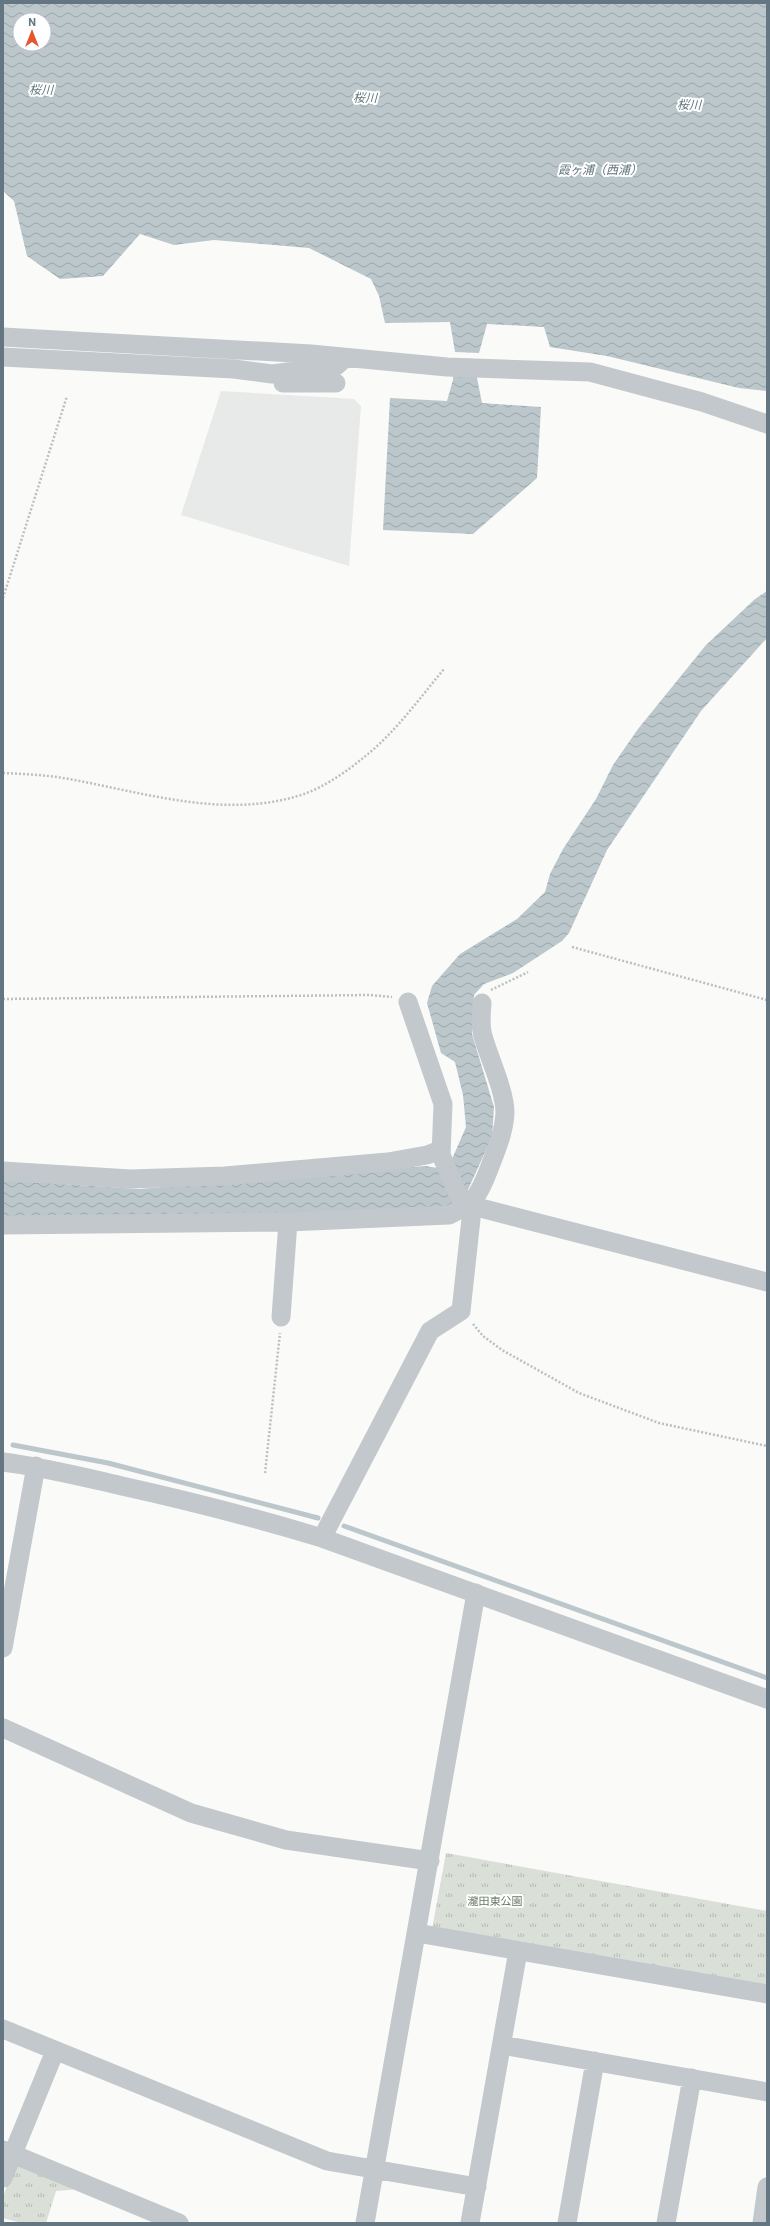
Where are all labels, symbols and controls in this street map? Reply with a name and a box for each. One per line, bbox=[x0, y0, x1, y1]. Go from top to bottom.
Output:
north arrow bbox=[12, 12, 52, 52]
text: N bbox=[28, 16, 36, 29]
water label: 桜川 bbox=[29, 83, 55, 97]
water label: 桜川 bbox=[353, 91, 379, 105]
water label: 桜川 bbox=[677, 98, 703, 112]
water label: 霞ヶ浦（西浦） bbox=[558, 163, 642, 177]
park label: 瀧田東公園 bbox=[468, 1895, 523, 1908]

